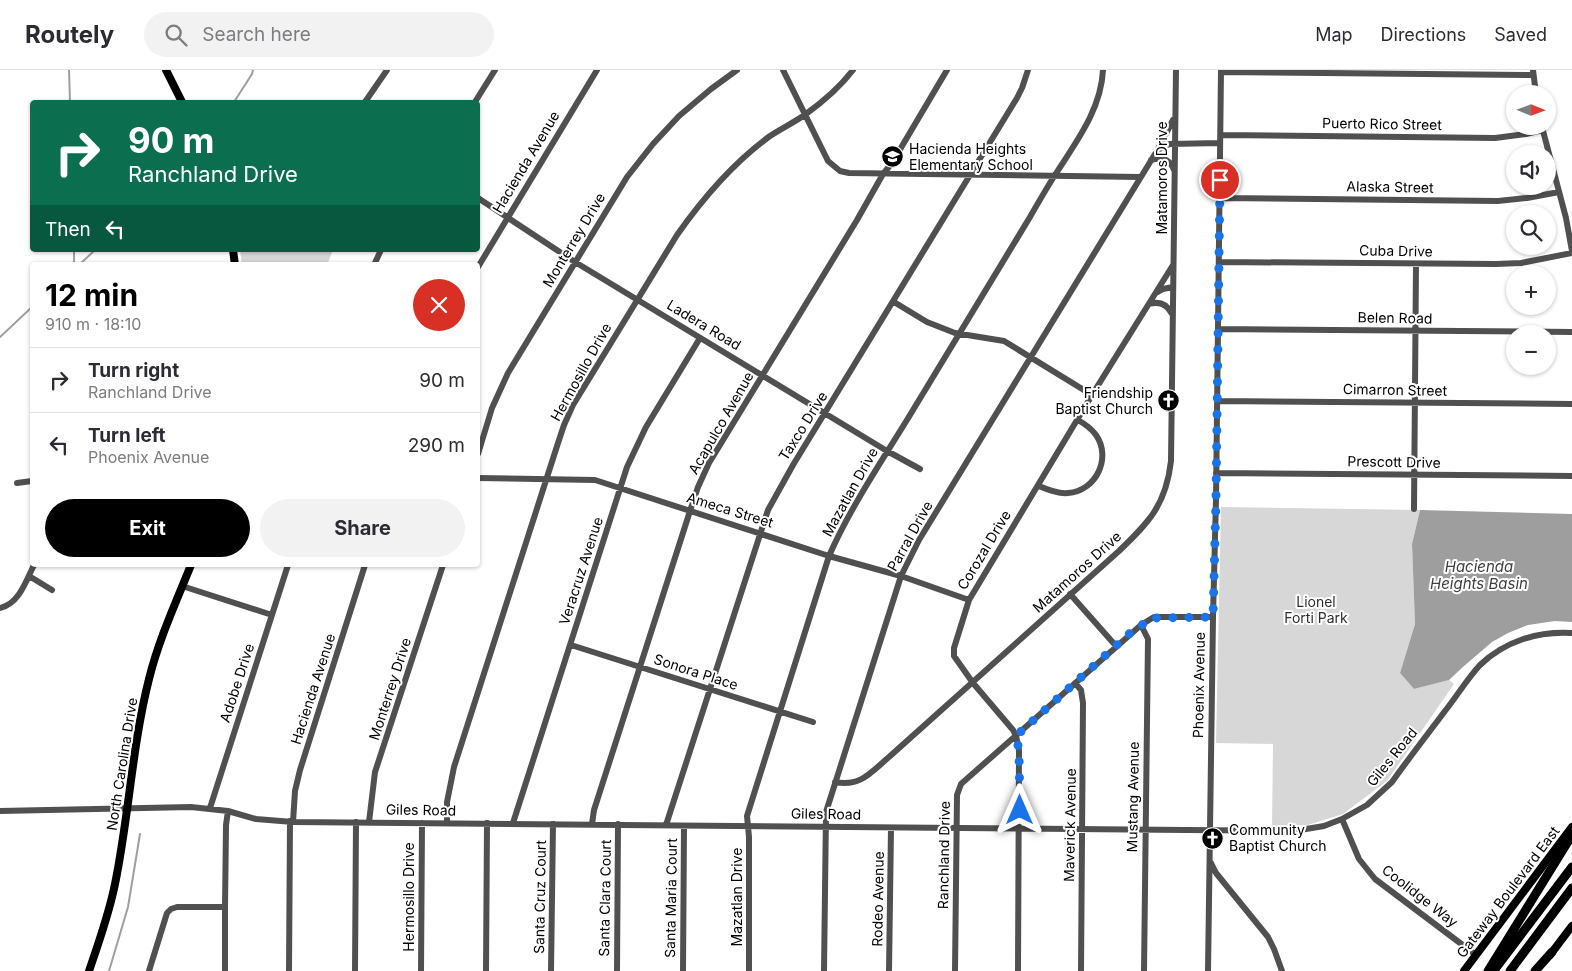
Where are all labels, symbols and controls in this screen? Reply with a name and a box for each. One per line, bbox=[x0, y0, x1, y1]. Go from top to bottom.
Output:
search box bbox=[144, 12, 494, 57]
text: Routely bbox=[25, 20, 114, 49]
icon: search bbox=[162, 21, 190, 49]
text: Search here bbox=[202, 23, 311, 46]
text: Map bbox=[1315, 24, 1353, 45]
text: Directions bbox=[1381, 24, 1466, 45]
text: Saved bbox=[1494, 24, 1547, 45]
north arrow bbox=[1506, 85, 1556, 135]
map controls bbox=[1506, 85, 1556, 375]
street label: Hacienda Avenue bbox=[489, 108, 563, 216]
street label: Puerto Rico Street bbox=[1322, 114, 1443, 133]
text: 90 m bbox=[128, 119, 215, 161]
icon: right bbox=[45, 120, 110, 185]
street label: Matamoros Drive bbox=[1153, 121, 1170, 235]
place label: Hacienda Heights Elementary School bbox=[909, 140, 1033, 173]
school or university icon: Hacienda Heights Elementary School bbox=[881, 145, 905, 169]
button: sound bbox=[1506, 145, 1556, 195]
pin bbox=[1199, 159, 1241, 201]
text: Ranchland Drive bbox=[128, 161, 298, 187]
icon: arrive bbox=[1206, 166, 1234, 194]
street label: Alaska Street bbox=[1346, 177, 1434, 196]
street label: Monterrey Drive bbox=[539, 190, 608, 290]
button: search bbox=[1506, 205, 1556, 255]
icon: left bbox=[101, 215, 129, 243]
text: Then bbox=[45, 218, 91, 241]
street label: Cuba Drive bbox=[1359, 241, 1433, 260]
button: + bbox=[1506, 265, 1556, 315]
text: 12 min bbox=[45, 277, 138, 313]
button: close bbox=[413, 279, 465, 331]
street label: Ladera Road bbox=[664, 296, 744, 353]
street label: Belen Road bbox=[1357, 308, 1433, 327]
text: 910 m · 18:10 bbox=[45, 314, 141, 334]
street label: Hermosillo Drive bbox=[547, 320, 615, 424]
button: − bbox=[1506, 325, 1556, 375]
text: Turn right bbox=[88, 359, 179, 382]
icon: right bbox=[45, 366, 73, 394]
text: 90 m bbox=[419, 369, 465, 392]
street label: Acapulco Avenue bbox=[684, 369, 757, 477]
street label: Cimarron Street bbox=[1343, 380, 1448, 399]
text: Ranchland Drive bbox=[88, 382, 212, 402]
place label: Friendship Baptist Church bbox=[1055, 384, 1153, 417]
street label: Taxco Drive bbox=[775, 388, 831, 463]
church icon: Friendship Baptist Church bbox=[1157, 389, 1181, 413]
text: Turn left bbox=[88, 424, 166, 447]
icon: left bbox=[45, 431, 73, 459]
text: 290 m bbox=[408, 434, 465, 457]
street label: Mazatlan Drive bbox=[818, 444, 881, 539]
text: Phoenix Avenue bbox=[88, 447, 209, 467]
street label: Prescott Drive bbox=[1347, 452, 1441, 471]
street label: Ameca Street bbox=[685, 488, 776, 531]
street label: Parral Drive bbox=[883, 498, 936, 574]
button: Exit bbox=[45, 499, 250, 557]
button: Share bbox=[260, 499, 465, 557]
street label: Corozal Drive bbox=[953, 507, 1014, 592]
street label: Veracruz Avenue bbox=[555, 515, 606, 627]
street label: Matamoros Drive bbox=[1029, 527, 1124, 616]
water label: Hacienda Heights Basin bbox=[1430, 557, 1528, 593]
park label: Lionel Forti Park bbox=[1284, 593, 1348, 626]
street label: Hacienda Avenue bbox=[287, 631, 338, 746]
street label: Phoenix Avenue bbox=[1189, 632, 1208, 738]
street label: Monterrey Drive bbox=[365, 635, 414, 742]
street label: Adobe Drive bbox=[216, 641, 257, 724]
street label: Sonora Place bbox=[652, 650, 740, 693]
street label: North Carolina Drive bbox=[103, 696, 140, 832]
street label: Giles Road bbox=[1363, 724, 1420, 789]
street label: Mustang Avenue bbox=[1123, 741, 1142, 853]
street label: Maverick Avenue bbox=[1060, 768, 1079, 882]
position arrow bbox=[993, 783, 1045, 835]
street label: Giles Road bbox=[386, 800, 456, 819]
street label: Ranchland Drive bbox=[934, 801, 953, 909]
street label: Giles Road bbox=[791, 804, 861, 823]
place label: Community Baptist Church bbox=[1229, 821, 1327, 854]
street label: Gateway Boulevard East bbox=[1453, 822, 1563, 961]
church icon: Community Baptist Church bbox=[1201, 826, 1225, 850]
street label: Santa Maria Court bbox=[661, 838, 680, 958]
street label: Santa Cruz Court bbox=[530, 839, 549, 954]
street label: Santa Clara Court bbox=[595, 839, 614, 957]
street label: Hermosillo Drive bbox=[400, 842, 417, 952]
street label: Mazatlan Drive bbox=[728, 848, 745, 946]
street label: Rodeo Avenue bbox=[868, 851, 887, 947]
street label: Coolidge Way bbox=[1379, 861, 1462, 931]

